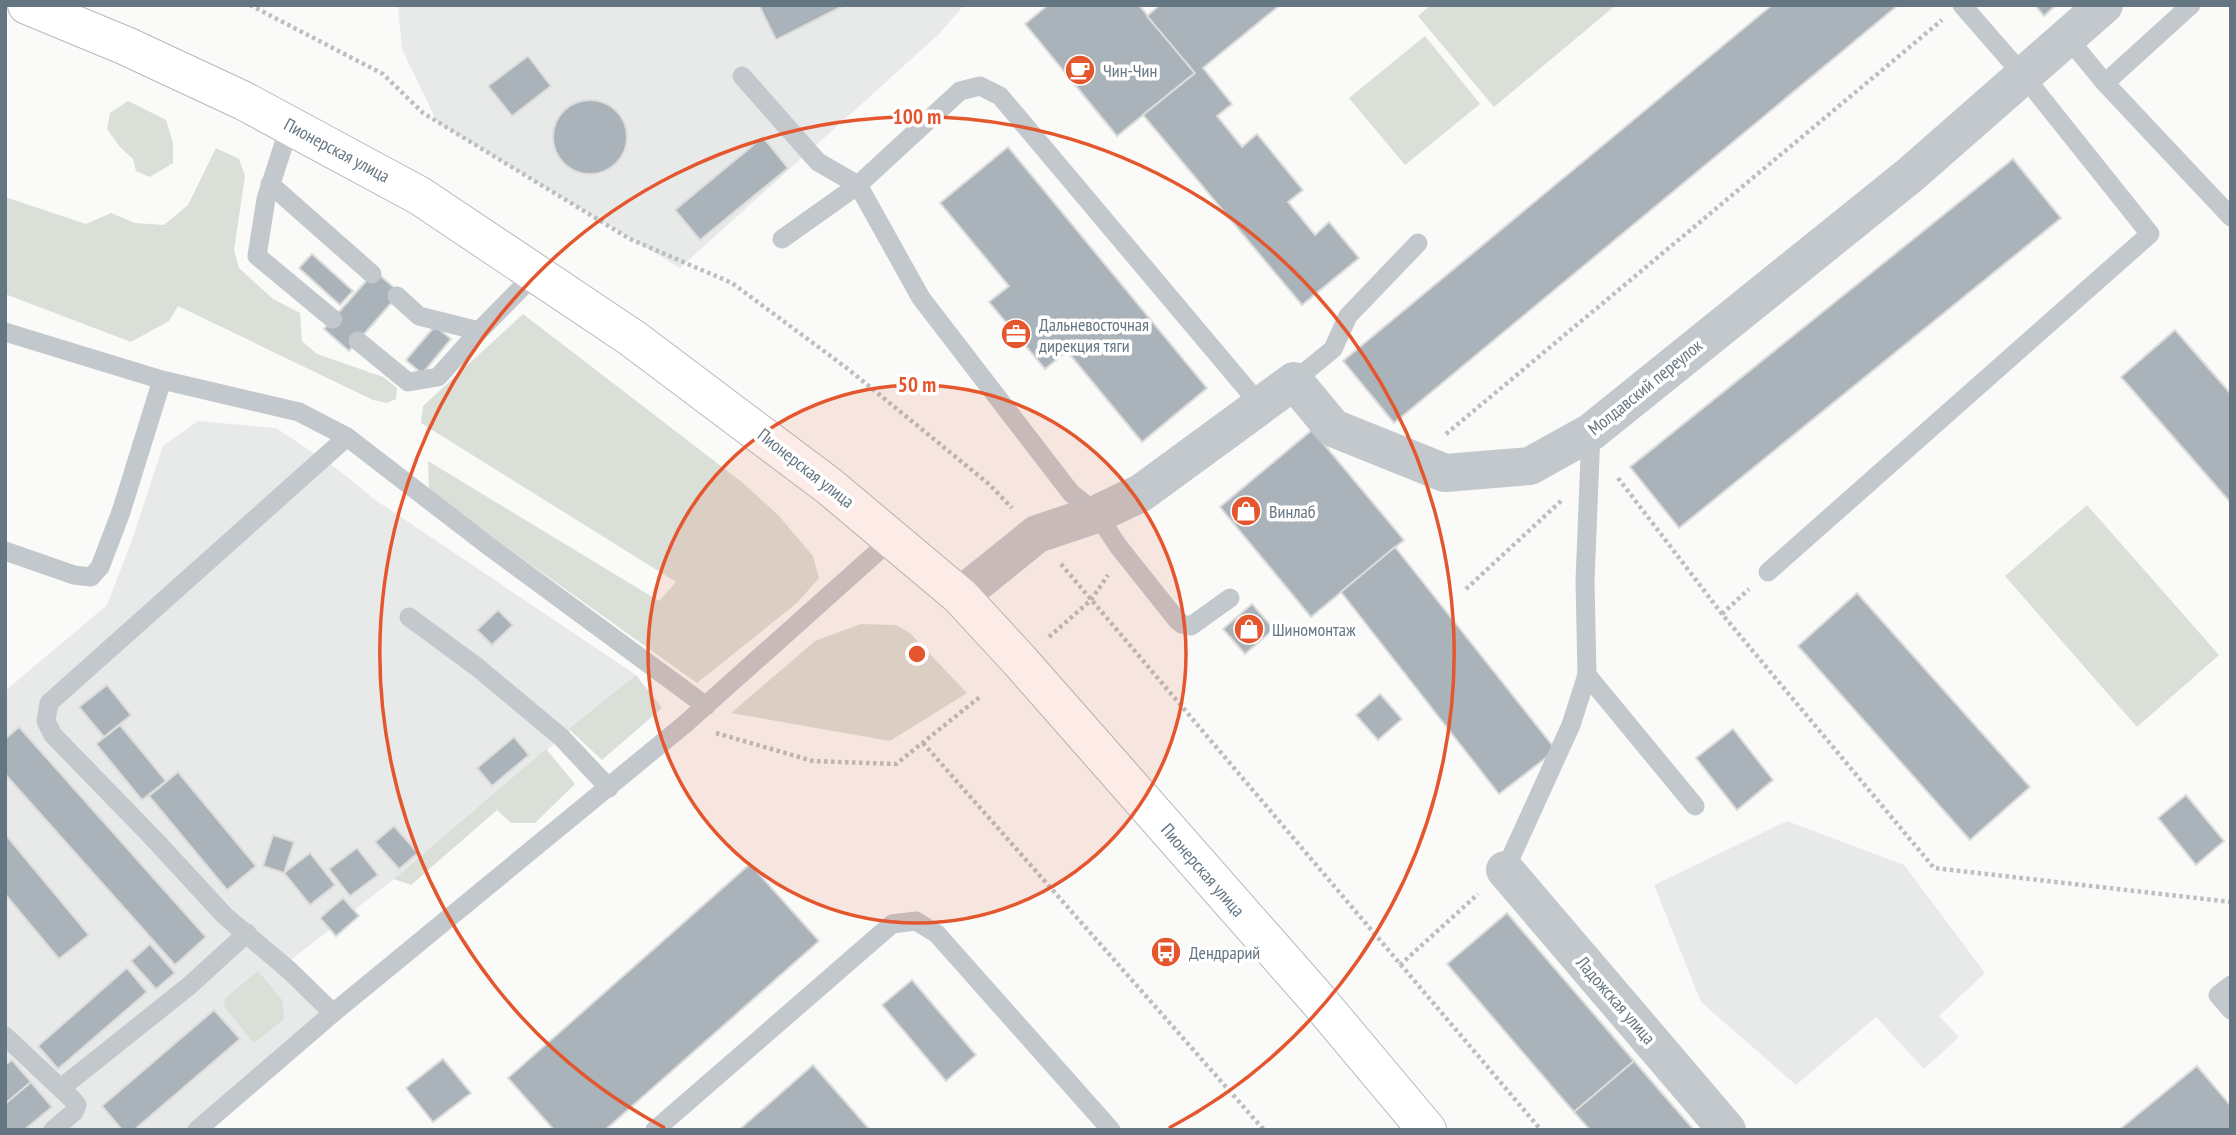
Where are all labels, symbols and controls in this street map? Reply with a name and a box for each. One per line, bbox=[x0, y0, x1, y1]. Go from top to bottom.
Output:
cafe icon: Чин-Чин bbox=[1063, 53, 1097, 87]
place label: Чин-Чин bbox=[1103, 59, 1157, 82]
text: 100 m bbox=[893, 103, 941, 130]
street label: Пионерская улица bbox=[280, 113, 394, 187]
place label: Дальневосточная дирекция тяги bbox=[1039, 313, 1149, 357]
office icon: Дальневосточная дирекция тяги bbox=[999, 317, 1033, 351]
street label: Молдавский переулок bbox=[1583, 334, 1707, 440]
text: 50 m bbox=[898, 371, 936, 398]
street label: Пионерская улица bbox=[753, 423, 859, 513]
shop icon: Винлаб bbox=[1229, 494, 1263, 528]
place label: Винлаб bbox=[1269, 500, 1316, 523]
shop icon: Шиномонтаж bbox=[1232, 612, 1266, 646]
place label: Шиномонтаж bbox=[1272, 618, 1356, 641]
centre of rings bbox=[905, 642, 929, 666]
street label: Пионерская улица bbox=[1156, 819, 1250, 921]
bus stop icon: Дендрарий bbox=[1149, 935, 1183, 969]
place label: Дендрарий bbox=[1189, 941, 1260, 964]
street label: Ладожская улица bbox=[1571, 950, 1661, 1049]

